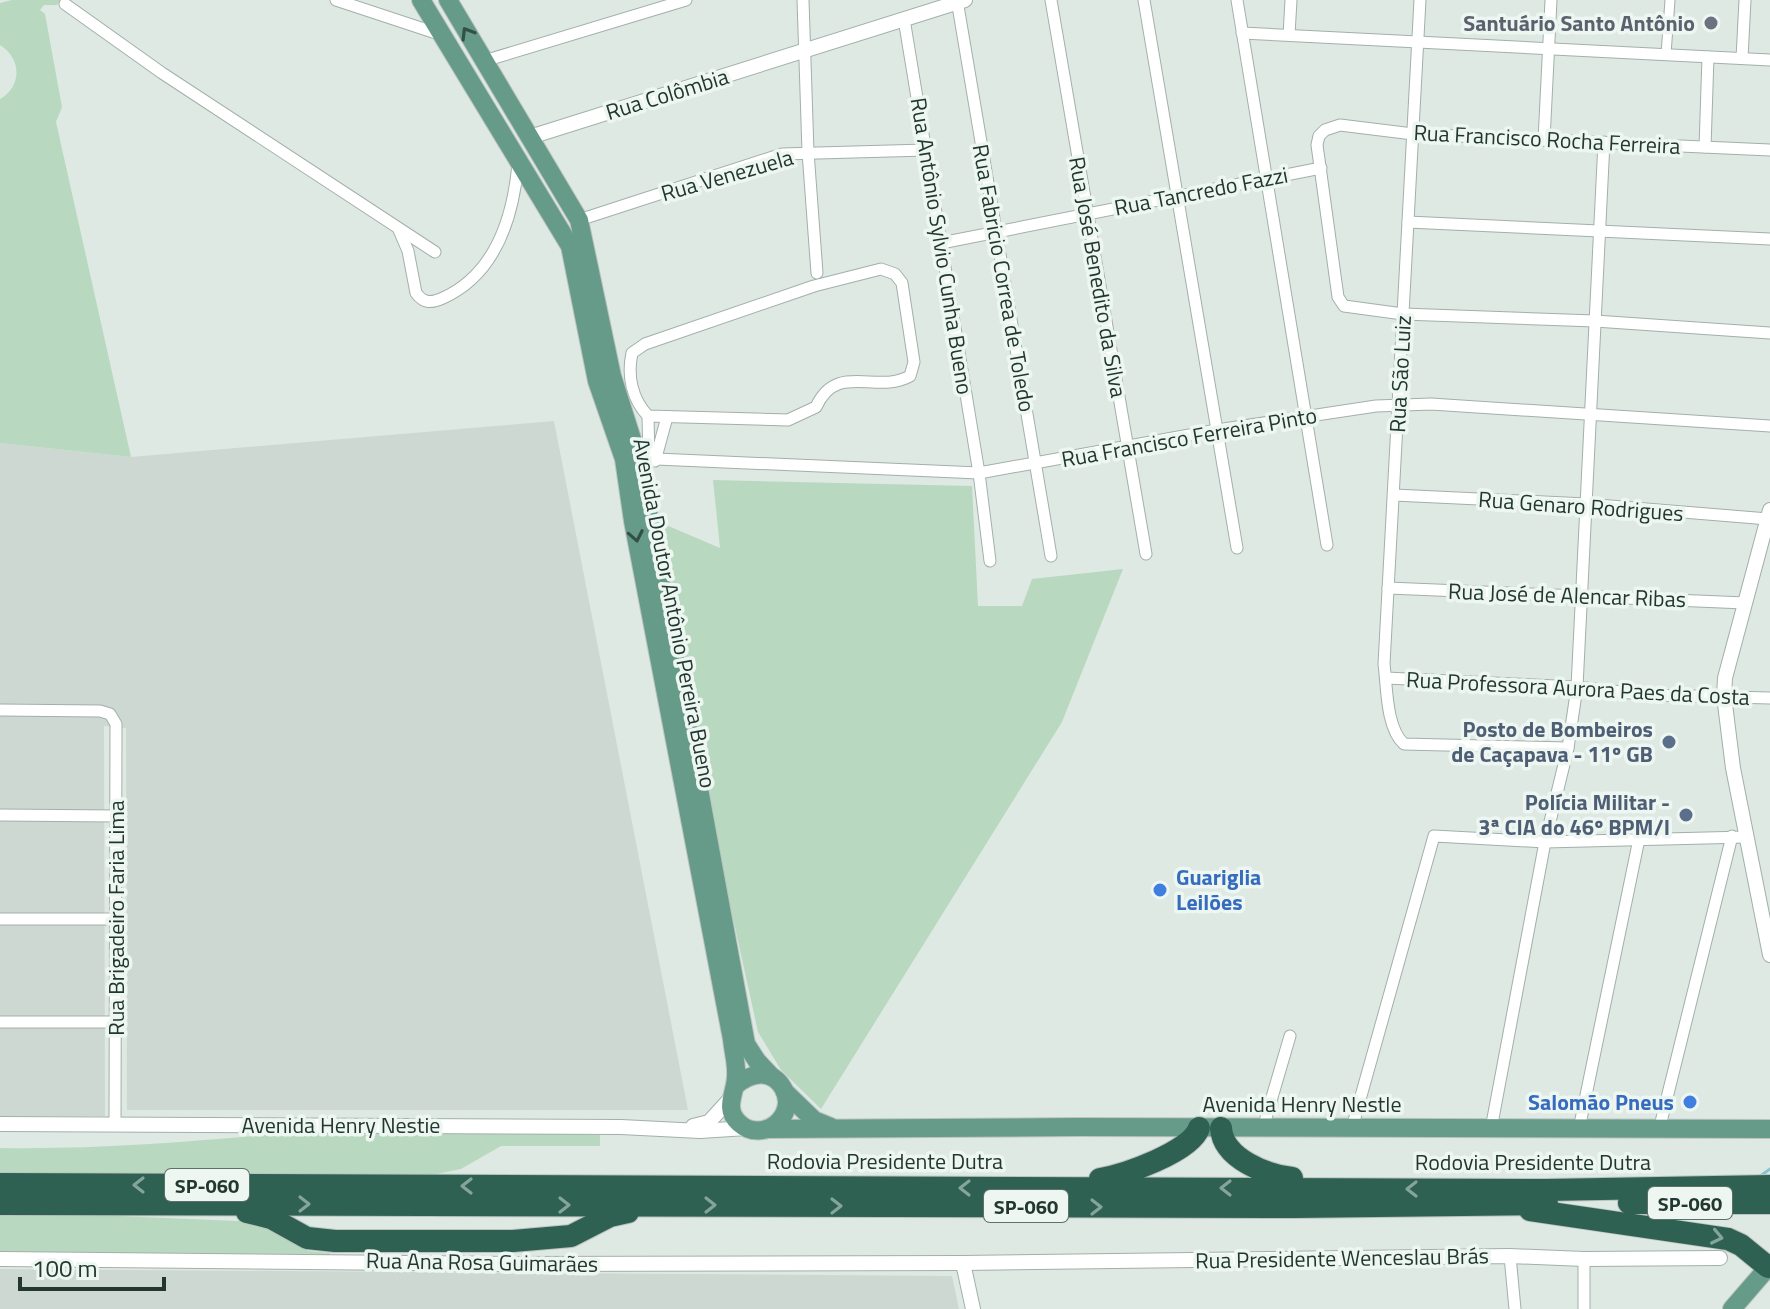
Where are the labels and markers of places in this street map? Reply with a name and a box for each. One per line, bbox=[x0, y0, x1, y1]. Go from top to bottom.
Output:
place label: Santuário Santo Antônio bbox=[1463, 6, 1695, 40]
marker: Santuário Santo Antônio bbox=[1702, 14, 1720, 32]
place label: Posto de Bombeiros de Caçapava - 11º GB bbox=[1451, 712, 1653, 771]
marker: Posto de Bombeiros de Caçapava - 11º GB bbox=[1660, 733, 1678, 751]
place label: Polícia Militar - 3ª CIA do 46º BPM/I bbox=[1478, 785, 1670, 844]
marker: Polícia Militar - 3ª CIA do 46º BPM/I bbox=[1677, 806, 1695, 824]
place label: Guariglia Leilões bbox=[1176, 860, 1261, 919]
marker: Guariglia Leilões bbox=[1151, 881, 1169, 899]
place label: Salomão Pneus bbox=[1528, 1085, 1674, 1119]
marker: Salomão Pneus bbox=[1681, 1093, 1699, 1111]

